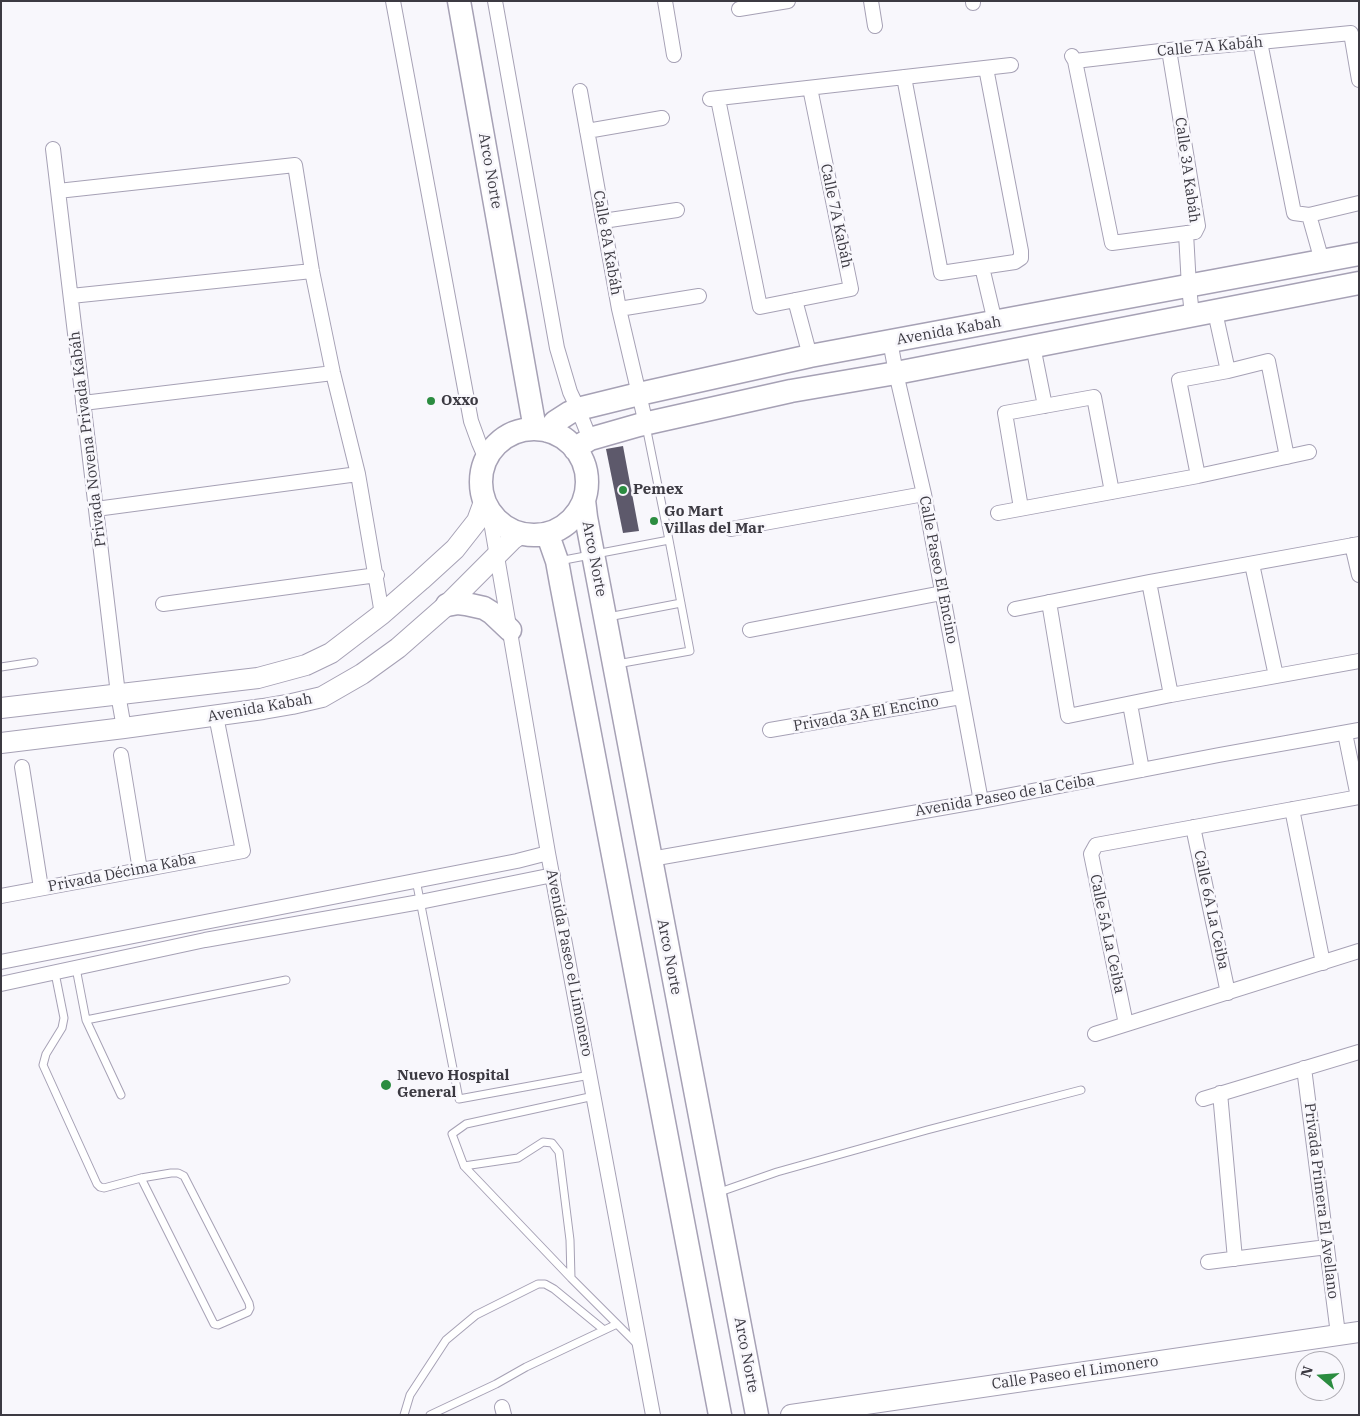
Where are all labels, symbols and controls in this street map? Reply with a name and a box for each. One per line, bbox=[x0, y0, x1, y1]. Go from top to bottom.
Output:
street label: Calle 7A Kabáh bbox=[1156, 33, 1264, 61]
street label: Calle 3A Kabáh bbox=[1171, 116, 1203, 224]
street label: Arco Norte bbox=[474, 132, 506, 210]
street label: Calle 7A Kabáh bbox=[816, 162, 856, 270]
street label: Calle 8A Kabáh bbox=[589, 189, 625, 297]
street label: Avenida Kabah bbox=[895, 313, 1003, 349]
street label: Privada Novena Privada Kabáh bbox=[66, 330, 110, 548]
place label: Oxxo bbox=[441, 392, 479, 410]
marker: Oxxo bbox=[425, 395, 437, 407]
place label: Pemex bbox=[633, 481, 683, 499]
marker: Pemex bbox=[617, 484, 629, 496]
street label: Calle Paseo El Encino bbox=[915, 495, 961, 645]
place label: Go Mart Villas del Mar bbox=[664, 503, 764, 538]
marker: Go Mart Villas del Mar bbox=[648, 515, 660, 527]
street label: Arco Norte bbox=[578, 520, 610, 598]
street label: Avenida Kabah bbox=[206, 690, 314, 726]
street label: Privada 3A El Encino bbox=[792, 692, 940, 736]
street label: Avenida Paseo de la Ceiba bbox=[914, 771, 1096, 821]
street label: Calle 6A La Ceiba bbox=[1190, 849, 1232, 971]
street label: Privada Décima Kaba bbox=[47, 850, 197, 896]
street label: Avenida Paseo el Limonero bbox=[542, 868, 596, 1058]
street label: Calle 5A La Ceiba bbox=[1086, 873, 1128, 995]
street label: Arco Norte bbox=[653, 918, 685, 996]
place label: Nuevo Hospital General bbox=[397, 1067, 509, 1102]
marker: Nuevo Hospital General bbox=[379, 1078, 393, 1092]
street label: Privada Primera El Avellano bbox=[1300, 1102, 1342, 1300]
street label: Arco Norte bbox=[730, 1316, 762, 1394]
north arrow bbox=[1295, 1351, 1345, 1401]
street label: Calle Paseo el Limonero bbox=[991, 1352, 1159, 1394]
text: N bbox=[1296, 1364, 1317, 1380]

